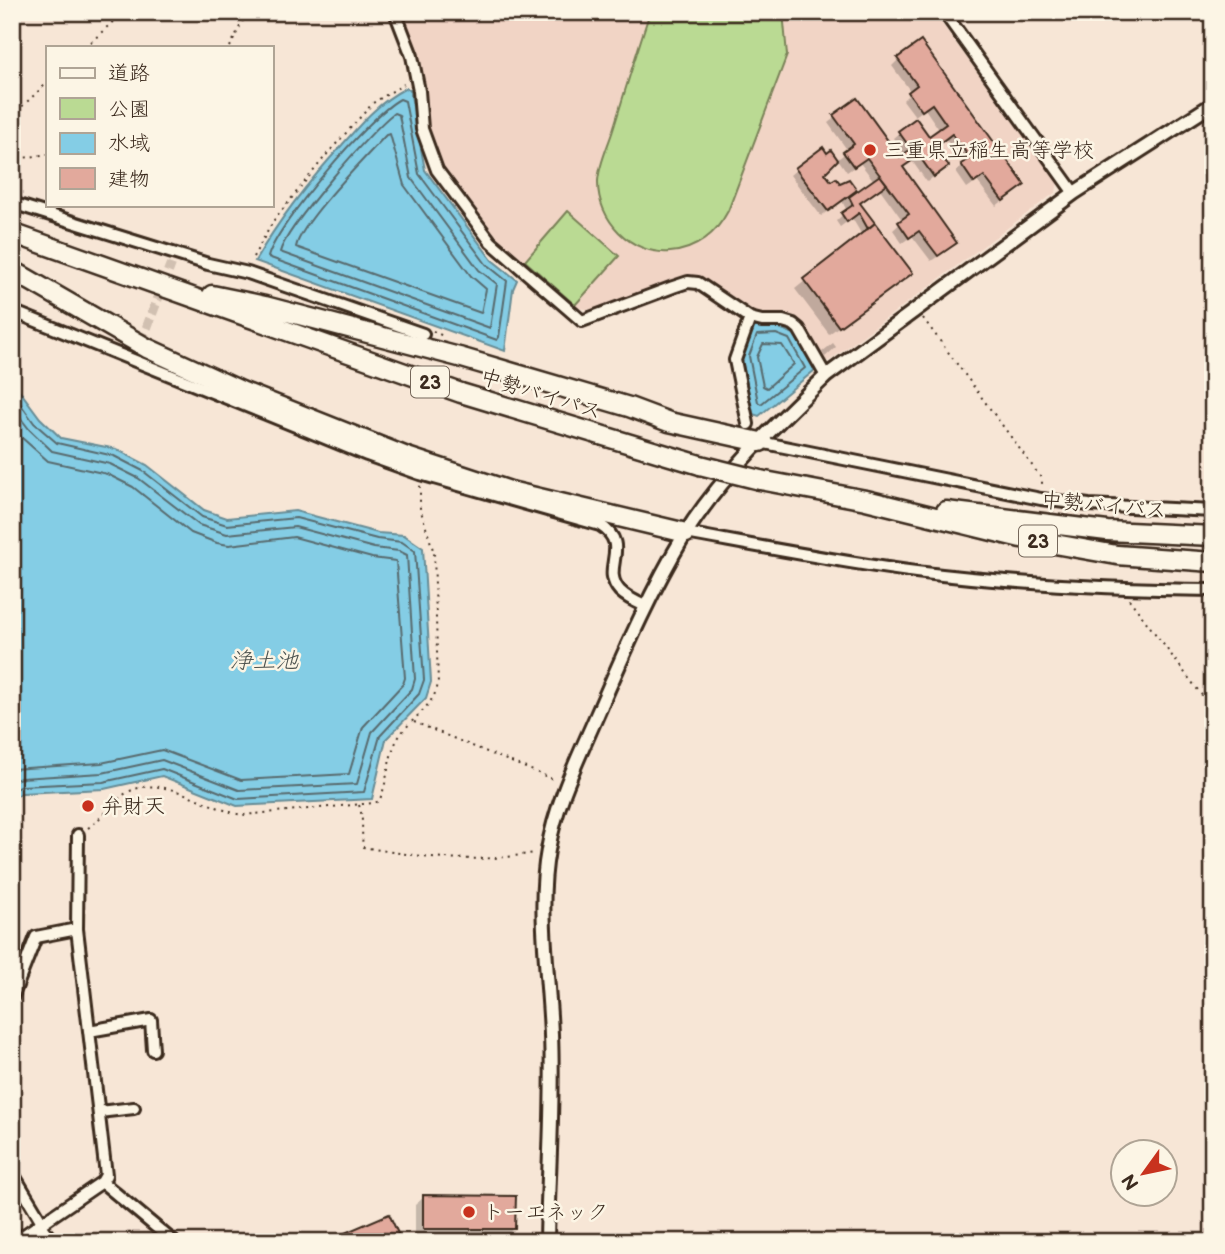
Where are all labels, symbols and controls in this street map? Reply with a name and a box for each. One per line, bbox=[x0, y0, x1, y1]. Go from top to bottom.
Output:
legend bbox=[46, 46, 273, 206]
text: 道路 bbox=[108, 61, 150, 86]
text: 公園 bbox=[108, 97, 150, 122]
text: 水域 bbox=[108, 131, 150, 156]
place label: 三重県立稲生高等学校 bbox=[884, 138, 1094, 163]
marker: 三重県立稲生高等学校 bbox=[862, 142, 878, 158]
text: 建物 bbox=[108, 167, 150, 192]
street label: 中勢バイパス bbox=[477, 364, 605, 425]
road number: 23 bbox=[411, 366, 449, 398]
street label: 中勢バイパス bbox=[1040, 488, 1168, 523]
road number: 23 bbox=[1019, 526, 1057, 556]
water label: 浄土池 bbox=[230, 647, 300, 675]
place label: 弁財天 bbox=[102, 794, 165, 819]
marker: 弁財天 bbox=[80, 798, 96, 814]
north arrow bbox=[1110, 1138, 1180, 1208]
text: N bbox=[1117, 1169, 1145, 1194]
place label: トーエネック bbox=[483, 1200, 608, 1225]
marker: トーエネック bbox=[461, 1204, 477, 1220]

